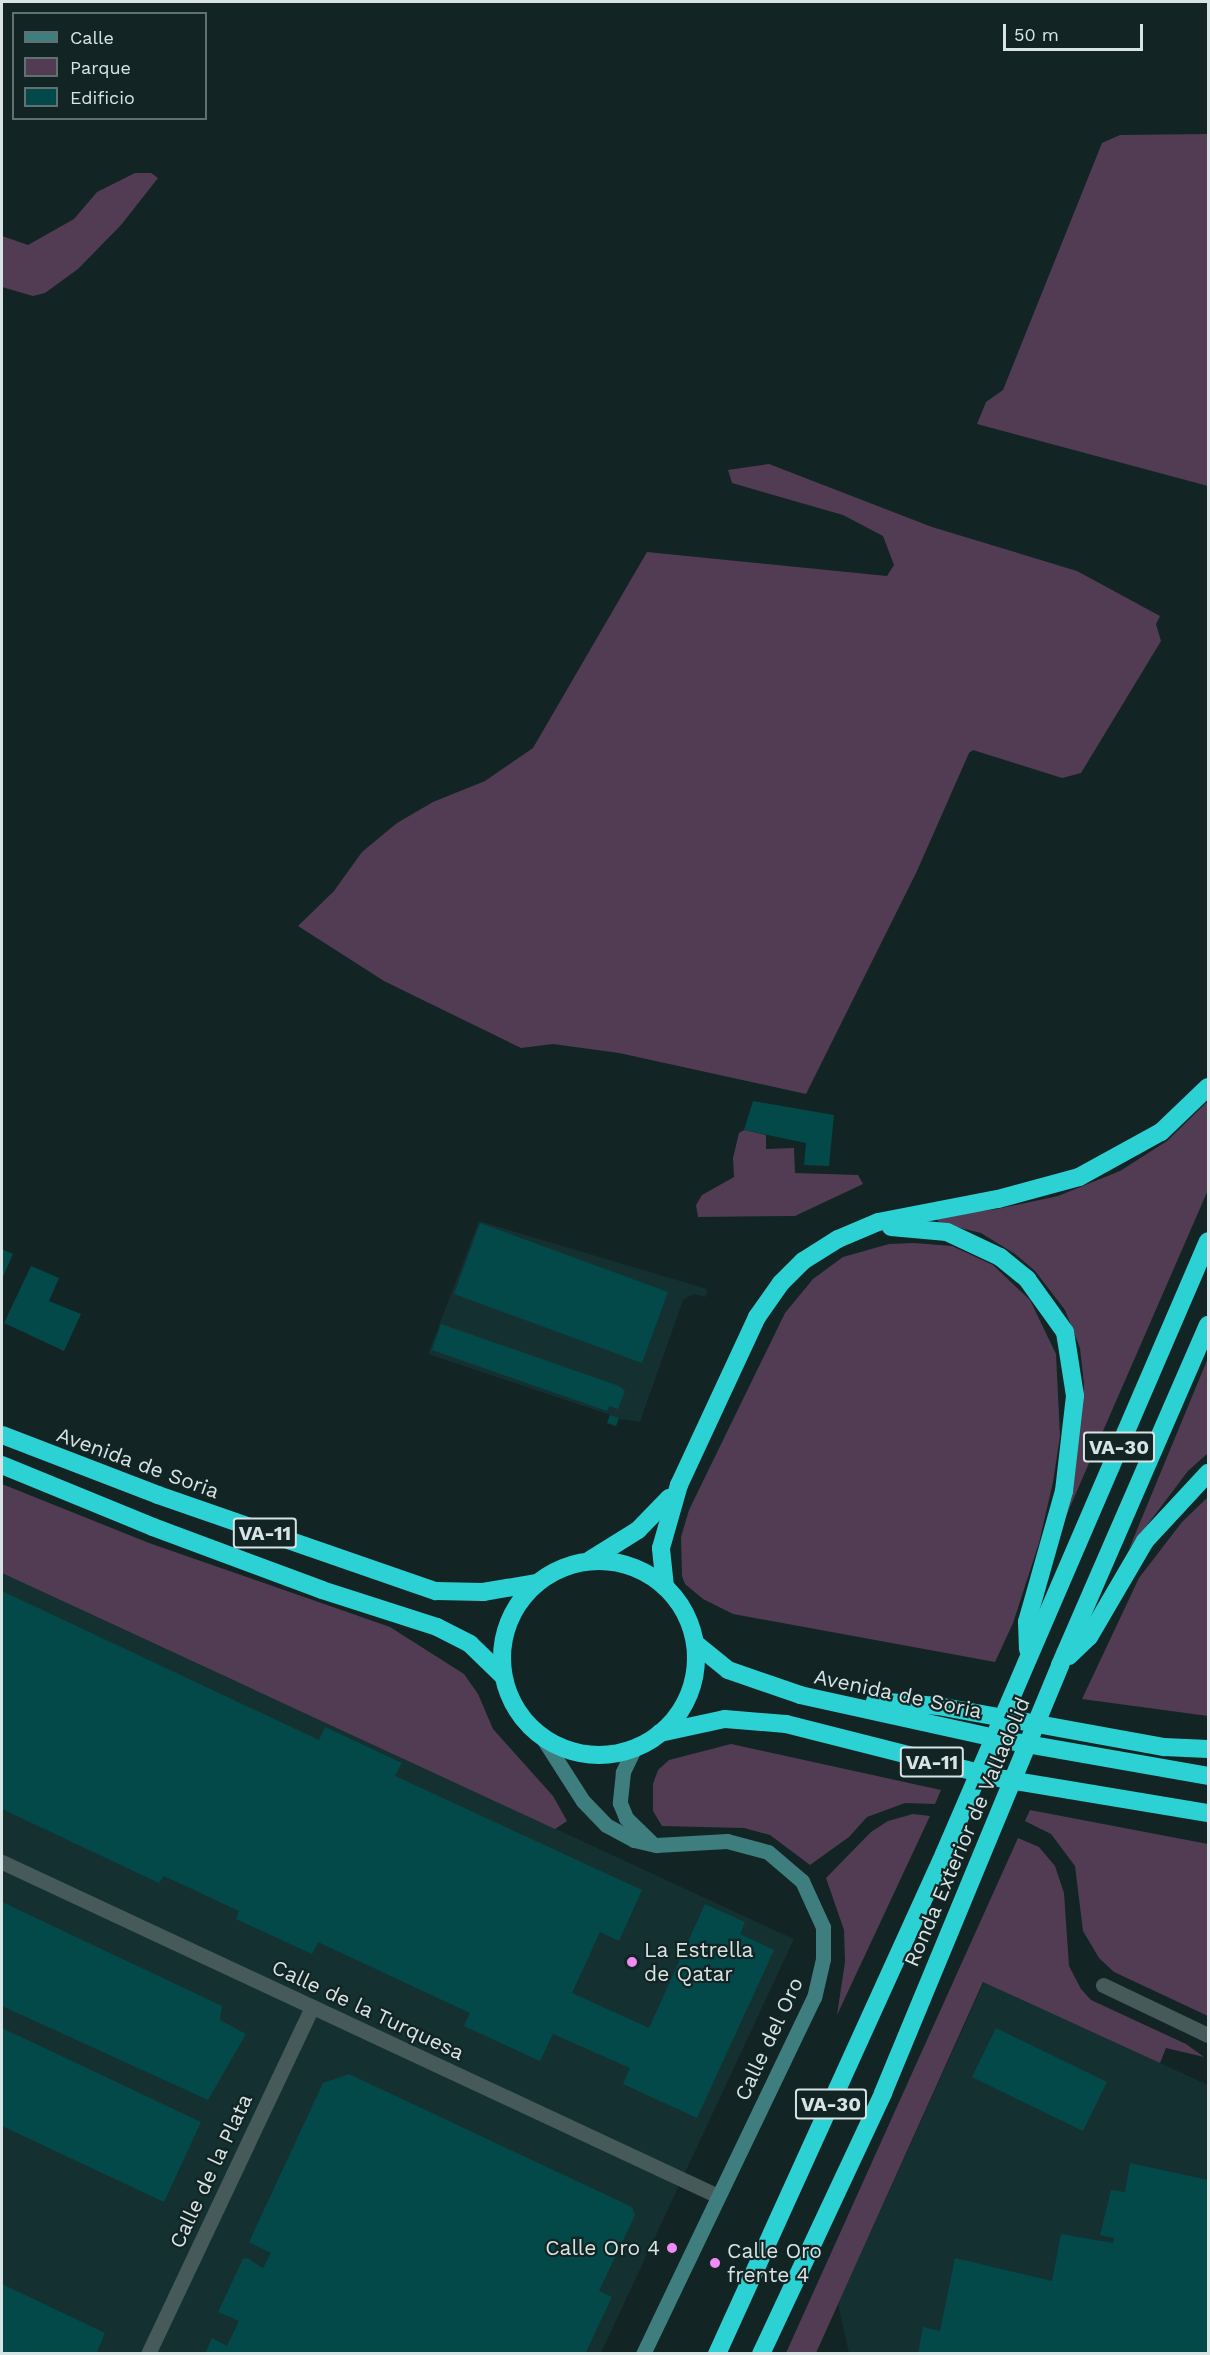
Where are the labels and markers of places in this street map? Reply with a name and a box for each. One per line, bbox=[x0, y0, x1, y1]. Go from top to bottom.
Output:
place label: La Estrella de Qatar bbox=[644, 1937, 754, 1987]
marker: La Estrella de Qatar bbox=[625, 1955, 639, 1969]
place label: Calle Oro 4 bbox=[545, 2235, 660, 2261]
place label: Calle Oro frente 4 bbox=[727, 2238, 822, 2288]
marker: Calle Oro 4 bbox=[665, 2241, 679, 2255]
marker: Calle Oro frente 4 bbox=[708, 2256, 722, 2270]

